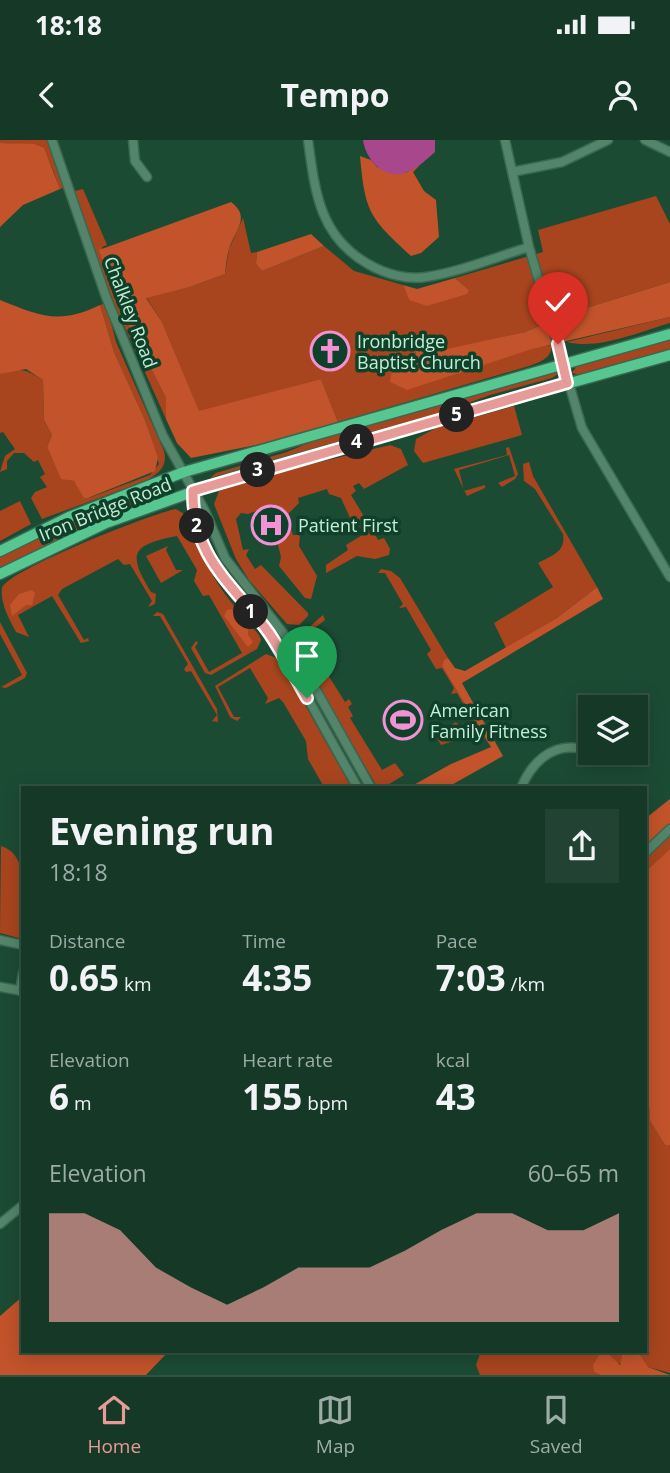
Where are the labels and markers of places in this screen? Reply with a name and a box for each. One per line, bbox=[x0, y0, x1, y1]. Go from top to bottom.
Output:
pin bbox=[528, 272, 588, 344]
place label: Ironbridge Baptist Church bbox=[357, 329, 481, 374]
church icon: Ironbridge Baptist Church bbox=[309, 330, 351, 372]
pin: 5 bbox=[440, 398, 475, 432]
pin: 4 bbox=[340, 424, 374, 460]
pin: 3 bbox=[240, 452, 276, 488]
hospital icon: Patient First bbox=[250, 504, 292, 546]
pin: 2 bbox=[180, 508, 214, 544]
place label: Patient First bbox=[298, 513, 398, 537]
pin: 1 bbox=[233, 594, 268, 630]
pin bbox=[277, 626, 337, 698]
place label: American Family Fitness bbox=[430, 698, 547, 743]
sports icon: American Family Fitness bbox=[382, 699, 424, 741]

